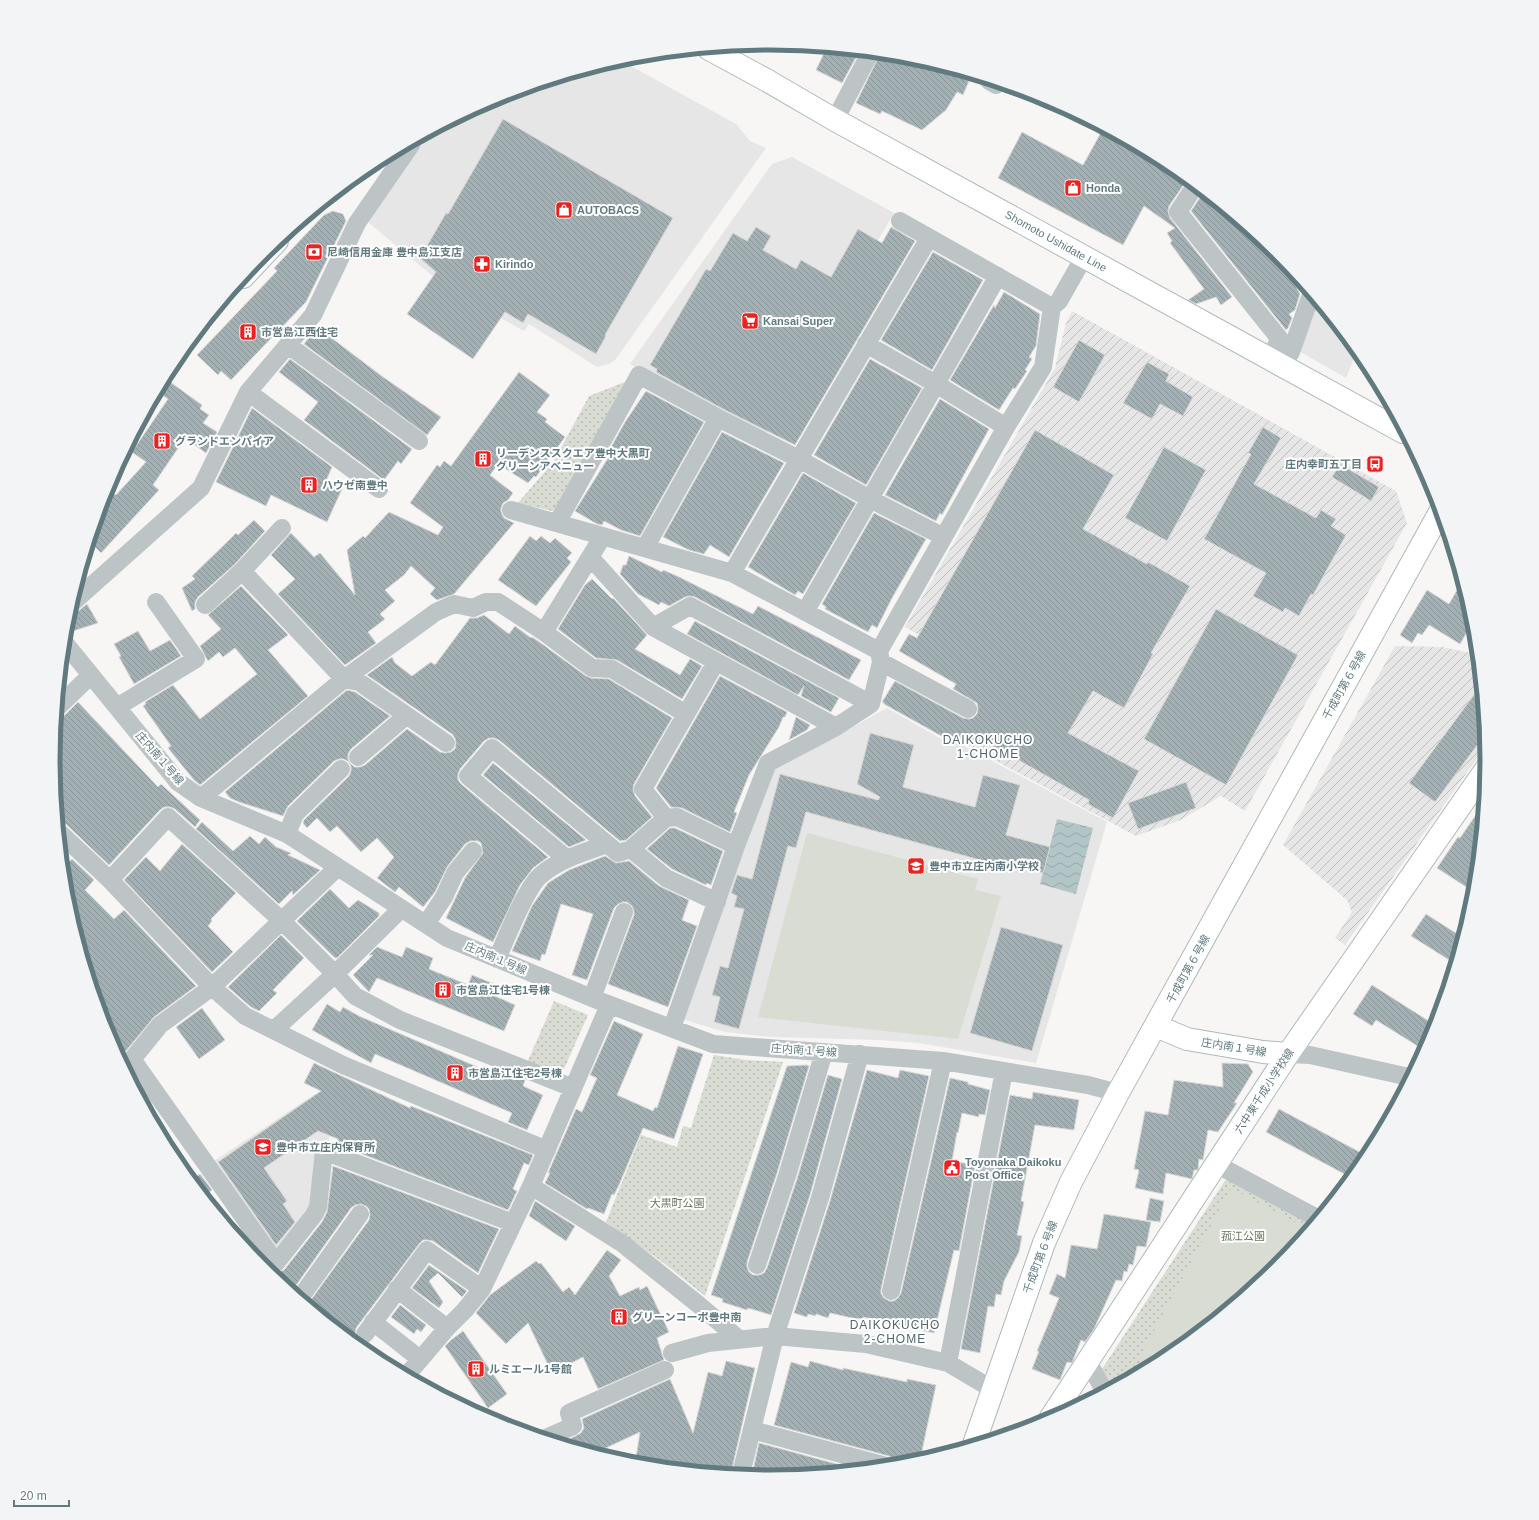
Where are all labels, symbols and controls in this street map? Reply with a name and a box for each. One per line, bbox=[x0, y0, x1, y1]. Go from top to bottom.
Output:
shop icon: Honda bbox=[1063, 178, 1083, 198]
place label: Honda bbox=[1086, 182, 1121, 194]
shop icon: AUTOBACS bbox=[554, 200, 574, 220]
place label: AUTOBACS bbox=[577, 204, 639, 216]
street label: Shomoto Ushidate Line bbox=[1003, 208, 1109, 274]
bank icon: 尼崎信用金庫 豊中島江支店 bbox=[304, 242, 324, 262]
place label: 尼崎信用金庫 豊中島江支店 bbox=[327, 246, 462, 258]
pharmacy icon: Kirindo bbox=[472, 254, 492, 274]
place label: Kirindo bbox=[495, 258, 534, 270]
supermarket icon: Kansai Super bbox=[740, 311, 760, 331]
place label: Kansai Super bbox=[763, 315, 834, 327]
building icon: 市営島江西住宅 bbox=[238, 322, 258, 342]
place label: 市営島江西住宅 bbox=[261, 326, 338, 338]
building icon: グランドエンパイア bbox=[152, 431, 172, 451]
place label: グランドエンパイア bbox=[175, 435, 274, 447]
place label: リーデンススクエア豊中大黒町 グリーンアベニュー bbox=[496, 447, 650, 472]
building icon: リーデンススクエア豊中大黒町 グリーンアベニュー bbox=[473, 449, 493, 469]
bus stop icon: 庄内幸町五丁目 bbox=[1365, 454, 1385, 474]
place label: 庄内幸町五丁目 bbox=[1285, 458, 1362, 470]
building icon: ハウゼ南豊中 bbox=[299, 475, 319, 495]
place label: ハウゼ南豊中 bbox=[322, 479, 388, 491]
street label: 千成町第６号線 bbox=[1320, 648, 1368, 722]
street label: 庄内南１号線 bbox=[134, 729, 186, 787]
district label: DAIKOKUCHO 1-CHOME bbox=[943, 733, 1033, 761]
school or university icon: 豊中市立庄内南小学校 bbox=[906, 856, 926, 876]
place label: 豊中市立庄内南小学校 bbox=[929, 860, 1039, 872]
street label: 千成町第６号線 bbox=[1164, 932, 1212, 1006]
street label: 庄内南１号線 bbox=[463, 940, 529, 976]
building icon: 市営島江住宅1号棟 bbox=[433, 980, 453, 1000]
place label: 市営島江住宅1号棟 bbox=[456, 984, 550, 996]
street label: 庄内南１号線 bbox=[1200, 1036, 1268, 1058]
street label: 庄内南１号線 bbox=[771, 1042, 837, 1058]
street label: 六中東千成小学校線 bbox=[1232, 1046, 1296, 1136]
building icon: 市営島江住宅2号棟 bbox=[445, 1063, 465, 1083]
place label: 市営島江住宅2号棟 bbox=[468, 1067, 562, 1079]
school or university icon: 豊中市立庄内保育所 bbox=[253, 1137, 273, 1157]
place label: 豊中市立庄内保育所 bbox=[276, 1141, 375, 1153]
place label: Toyonaka Daikoku Post Office bbox=[965, 1156, 1061, 1181]
public building icon: Toyonaka Daikoku Post Office bbox=[942, 1158, 962, 1178]
park label: 大黒町公園 bbox=[650, 1197, 705, 1209]
street label: 千成町第６号線 bbox=[1021, 1219, 1059, 1295]
park label: 菰江公園 bbox=[1221, 1230, 1265, 1242]
building icon: グリーンコーポ豊中南 bbox=[609, 1307, 629, 1327]
place label: グリーンコーポ豊中南 bbox=[632, 1311, 741, 1323]
district label: DAIKOKUCHO 2-CHOME bbox=[850, 1318, 940, 1346]
building icon: ルミエール1号館 bbox=[466, 1359, 486, 1379]
place label: ルミエール1号館 bbox=[489, 1363, 572, 1375]
scale bar bbox=[14, 1482, 69, 1508]
text: 20 m bbox=[20, 1489, 47, 1503]

